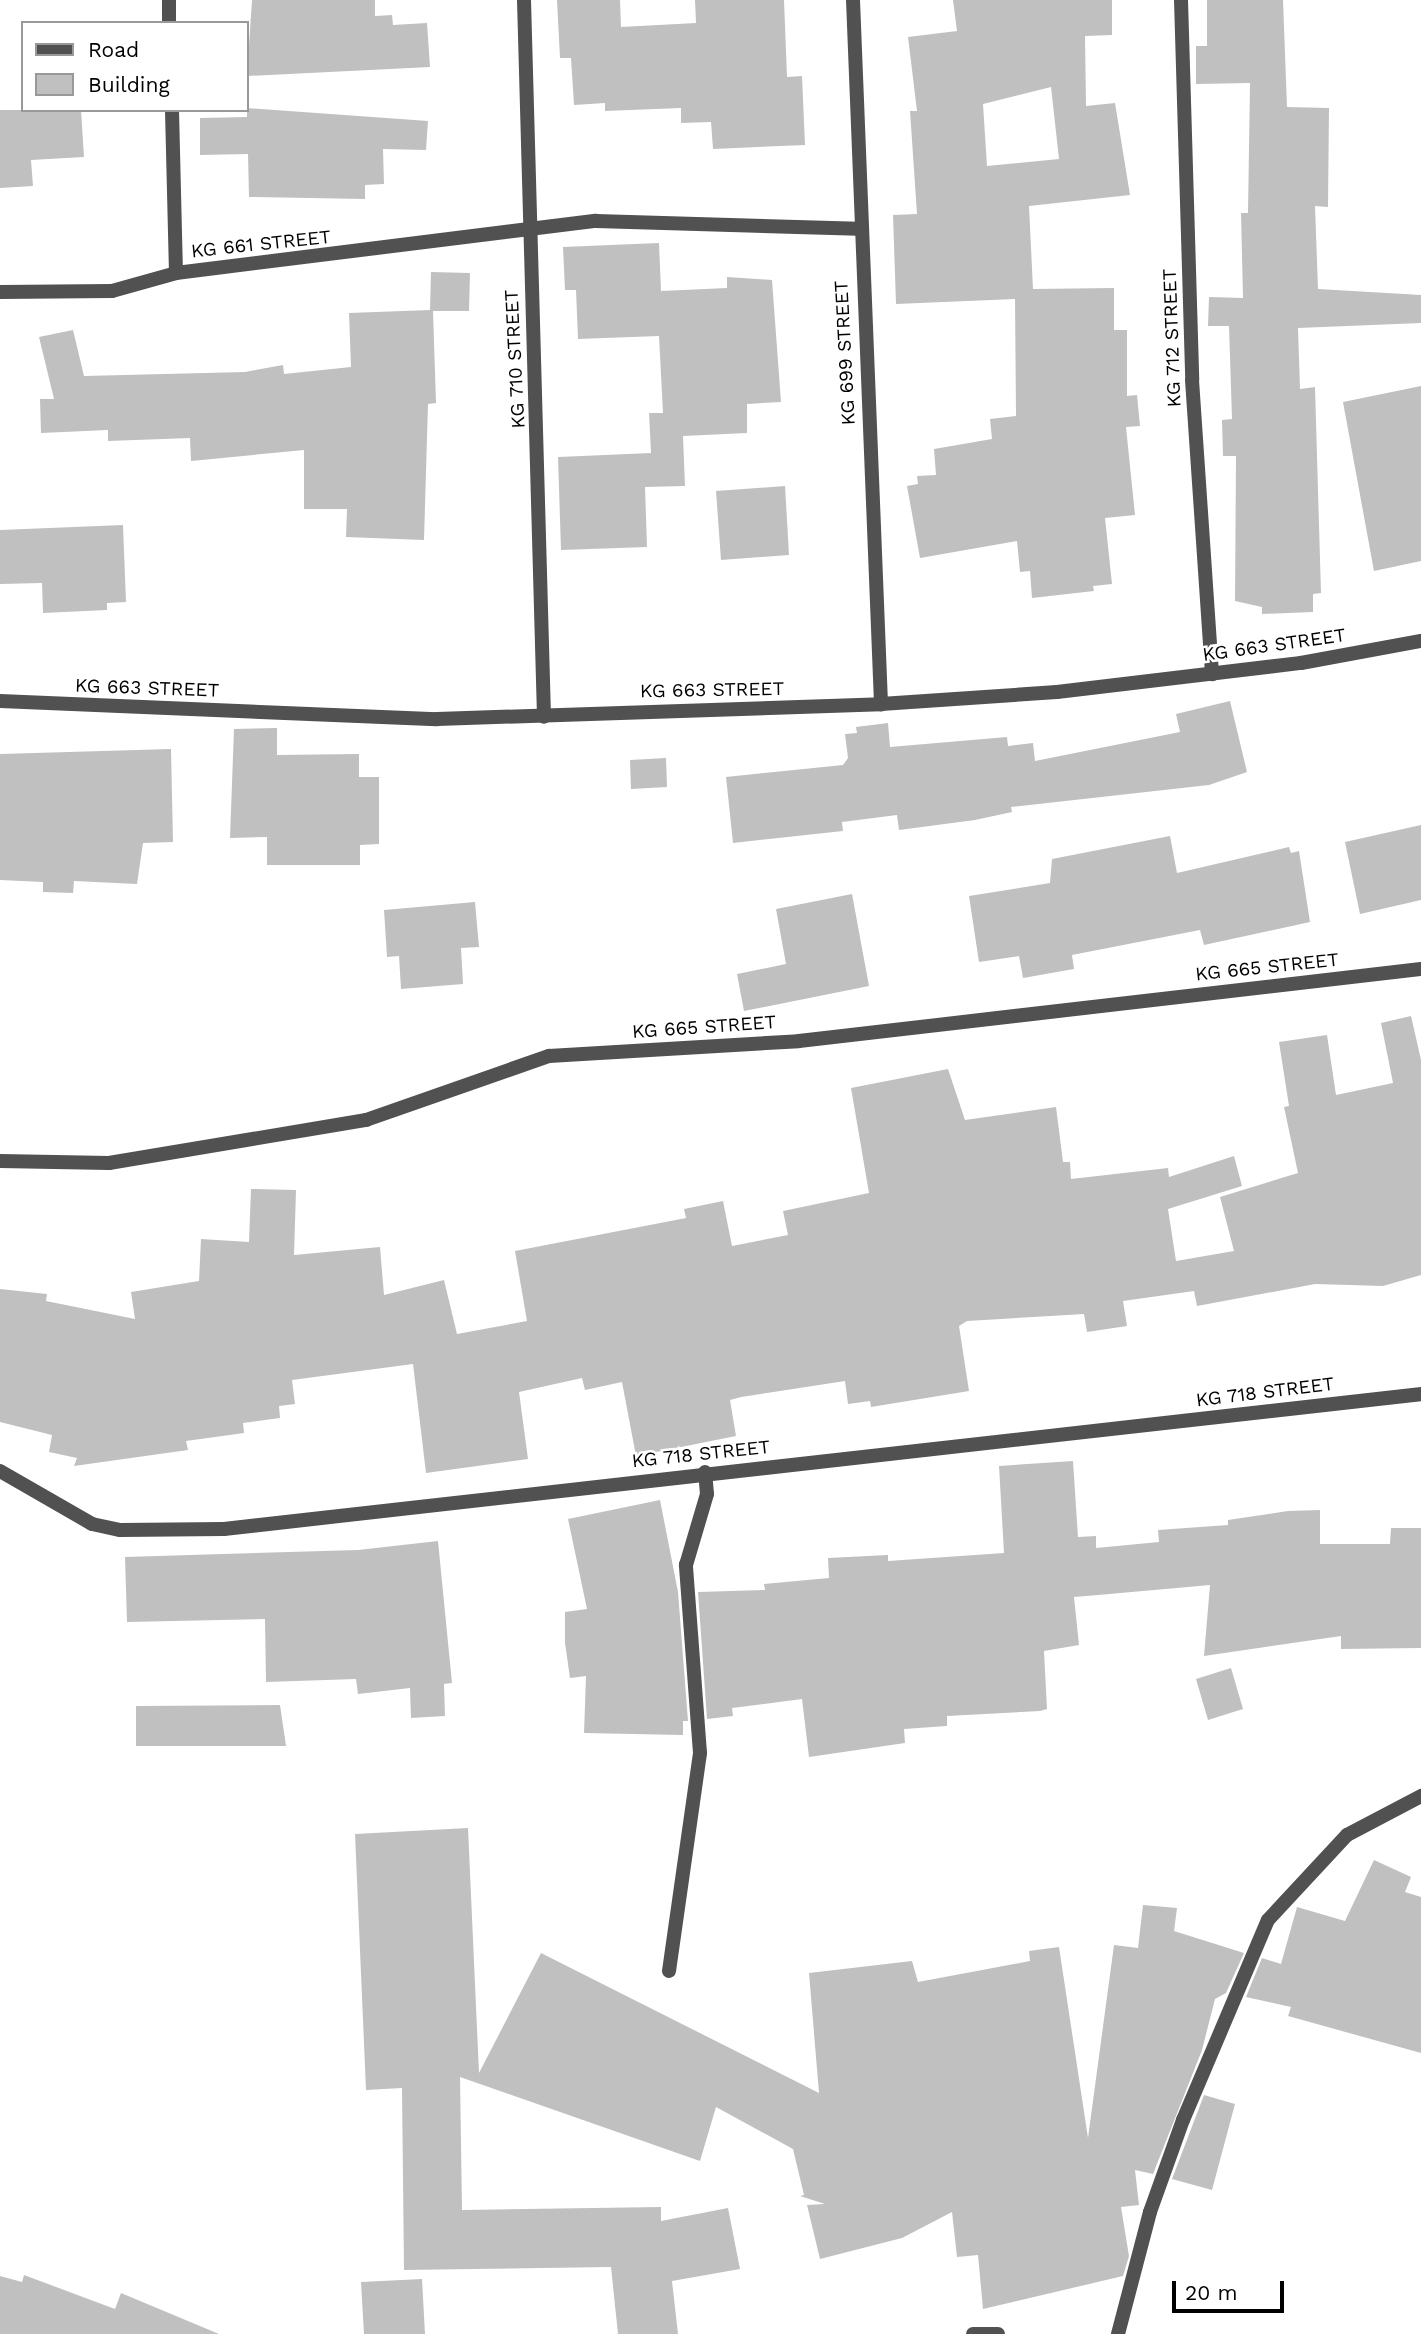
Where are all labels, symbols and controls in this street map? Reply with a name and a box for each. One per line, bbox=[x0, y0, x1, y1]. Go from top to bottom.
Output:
legend bbox=[21, 21, 248, 112]
text: Road bbox=[88, 37, 139, 62]
text: Building bbox=[88, 72, 170, 97]
street label: KG 661 STREET bbox=[190, 225, 332, 263]
street label: KG 712 STREET bbox=[1158, 268, 1186, 408]
street label: KG 699 STREET bbox=[830, 280, 860, 426]
street label: KG 710 STREET bbox=[500, 289, 530, 429]
street label: KG 663 STREET bbox=[1201, 624, 1347, 666]
street label: KG 663 STREET bbox=[75, 674, 219, 702]
street label: KG 663 STREET bbox=[640, 677, 784, 703]
street label: KG 665 STREET bbox=[1194, 948, 1340, 986]
street label: KG 665 STREET bbox=[631, 1011, 777, 1043]
street label: KG 718 STREET bbox=[1194, 1372, 1336, 1412]
street label: KG 718 STREET bbox=[630, 1435, 772, 1473]
scale bar bbox=[1176, 2268, 1288, 2312]
text: 20 m bbox=[1185, 2280, 1237, 2305]

